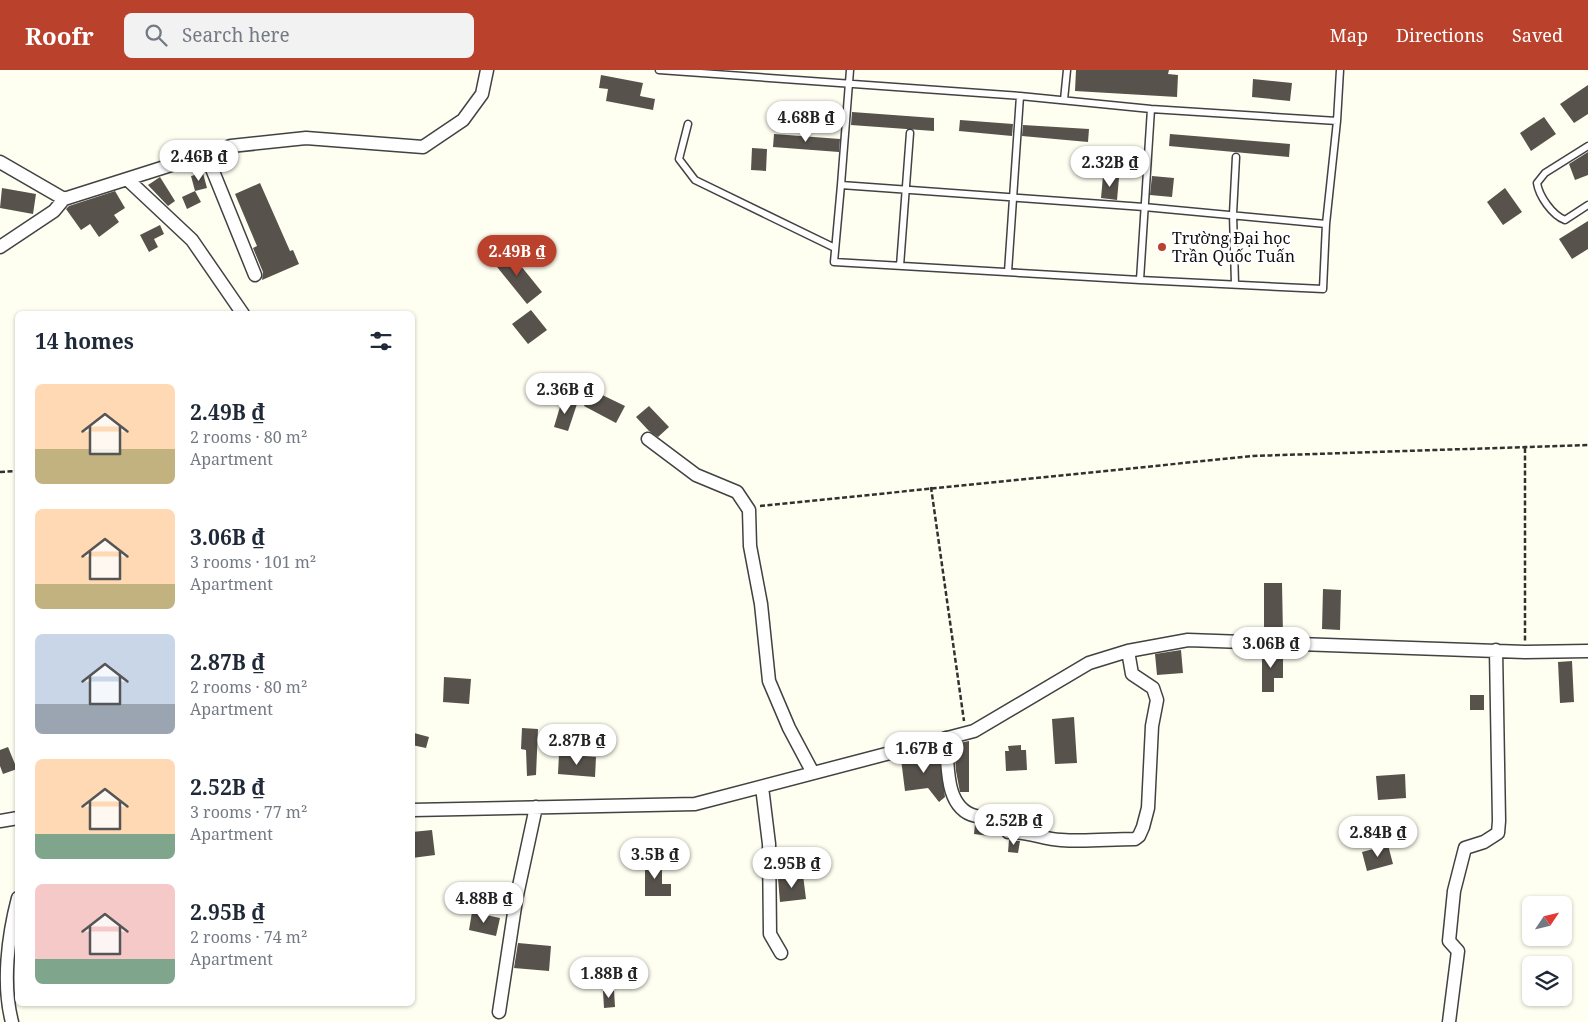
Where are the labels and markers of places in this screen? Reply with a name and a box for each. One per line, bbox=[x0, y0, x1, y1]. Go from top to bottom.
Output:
pin: 4.68B ₫ bbox=[760, 100, 852, 143]
pin: 2.46B ₫ bbox=[153, 140, 245, 182]
pin: 2.32B ₫ bbox=[1064, 146, 1156, 188]
place label: Trường Đại học Trần Quốc Tuấn bbox=[1172, 227, 1295, 267]
pin: 2.49B ₫ bbox=[471, 234, 563, 277]
marker: Trường Đại học Trần Quốc Tuấn bbox=[1156, 241, 1168, 253]
pin: 2.36B ₫ bbox=[519, 372, 611, 415]
pin: 3.06B ₫ bbox=[1225, 626, 1317, 669]
pin: 2.87B ₫ bbox=[531, 724, 623, 766]
pin: 1.67B ₫ bbox=[878, 732, 970, 774]
pin: 2.52B ₫ bbox=[968, 804, 1060, 846]
pin: 2.84B ₫ bbox=[1332, 816, 1424, 858]
pin: 3.5B ₫ bbox=[614, 838, 696, 880]
pin: 2.95B ₫ bbox=[746, 846, 838, 889]
pin: 4.88B ₫ bbox=[438, 882, 530, 924]
pin: 1.88B ₫ bbox=[563, 956, 655, 999]

